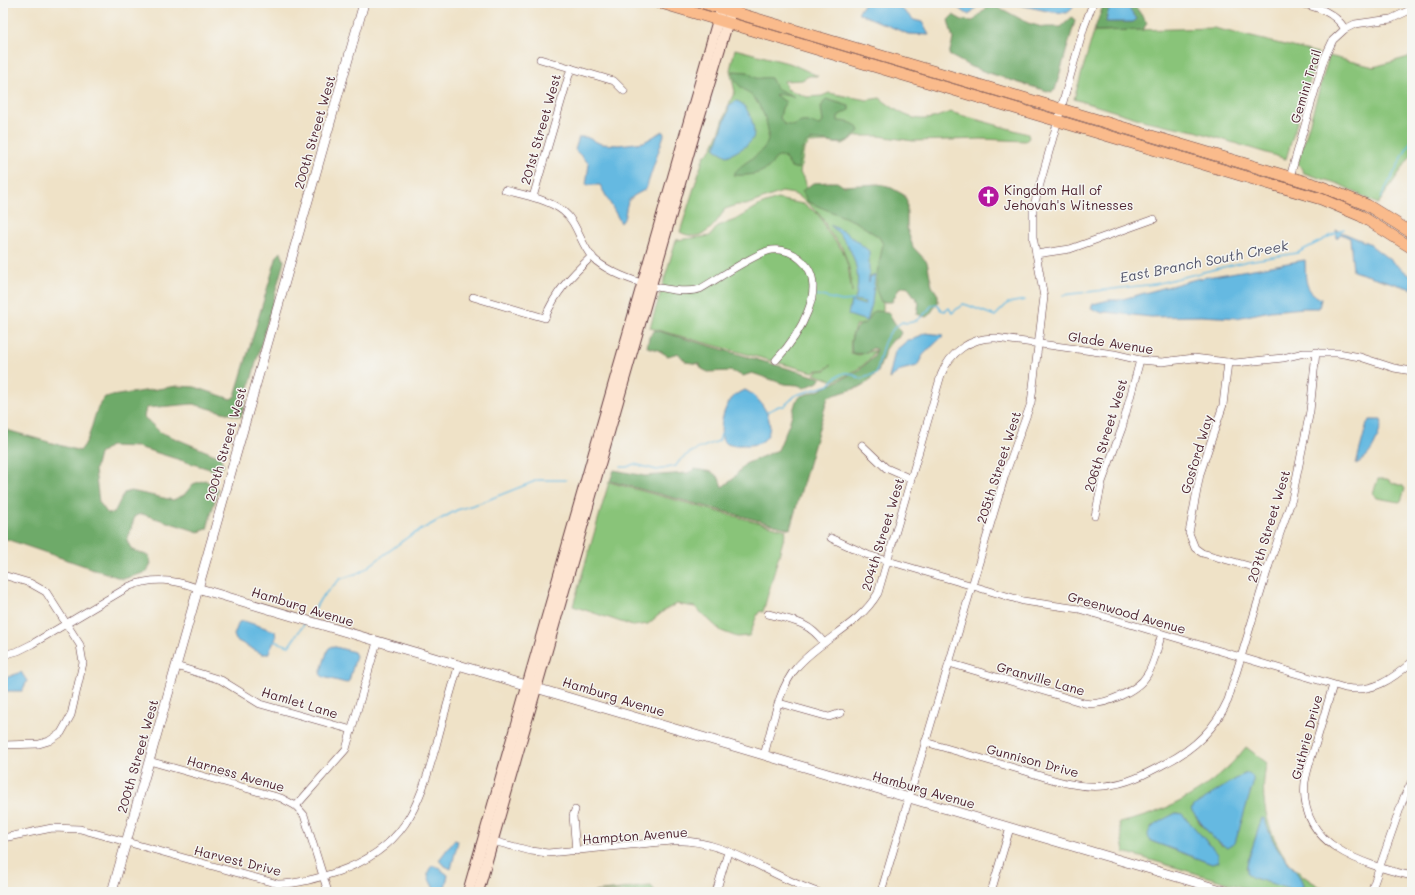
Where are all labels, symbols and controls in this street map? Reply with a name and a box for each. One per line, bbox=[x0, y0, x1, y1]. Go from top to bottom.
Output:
street label: Gemini Trail bbox=[1286, 47, 1324, 125]
street label: 201st Street West bbox=[516, 71, 564, 186]
street label: 200th Street West bbox=[290, 73, 338, 191]
place label: Kingdom Hall of Jehovah's Witnesses bbox=[1004, 181, 1133, 213]
church icon: Kingdom Hall of Jehovah's Witnesses bbox=[976, 183, 1002, 209]
water label: East Branch South Creek bbox=[1118, 235, 1290, 287]
street label: Glade Avenue bbox=[1067, 327, 1155, 357]
street label: 206th Street West bbox=[1080, 376, 1130, 494]
street label: 200th Street West bbox=[201, 385, 249, 503]
street label: 205th Street West bbox=[972, 408, 1024, 525]
street label: Gosford Way bbox=[1176, 412, 1216, 496]
street label: 207th Street West bbox=[1243, 467, 1293, 584]
street label: 204th Street West bbox=[857, 475, 907, 593]
street label: Hamburg Avenue bbox=[250, 582, 356, 630]
street label: Greenwood Avenue bbox=[1066, 587, 1188, 637]
street label: Granville Lane bbox=[995, 657, 1087, 699]
street label: Hamburg Avenue bbox=[561, 672, 667, 720]
street label: Hamlet Lane bbox=[260, 682, 340, 722]
street label: Guthrie Drive bbox=[1287, 693, 1325, 781]
street label: 200th Street West bbox=[113, 697, 161, 815]
street label: Gunnison Drive bbox=[985, 740, 1081, 780]
street label: Harness Avenue bbox=[185, 751, 287, 795]
street label: Hamburg Avenue bbox=[871, 766, 977, 812]
street label: Hampton Avenue bbox=[582, 823, 688, 847]
street label: Harvest Drive bbox=[193, 841, 283, 879]

